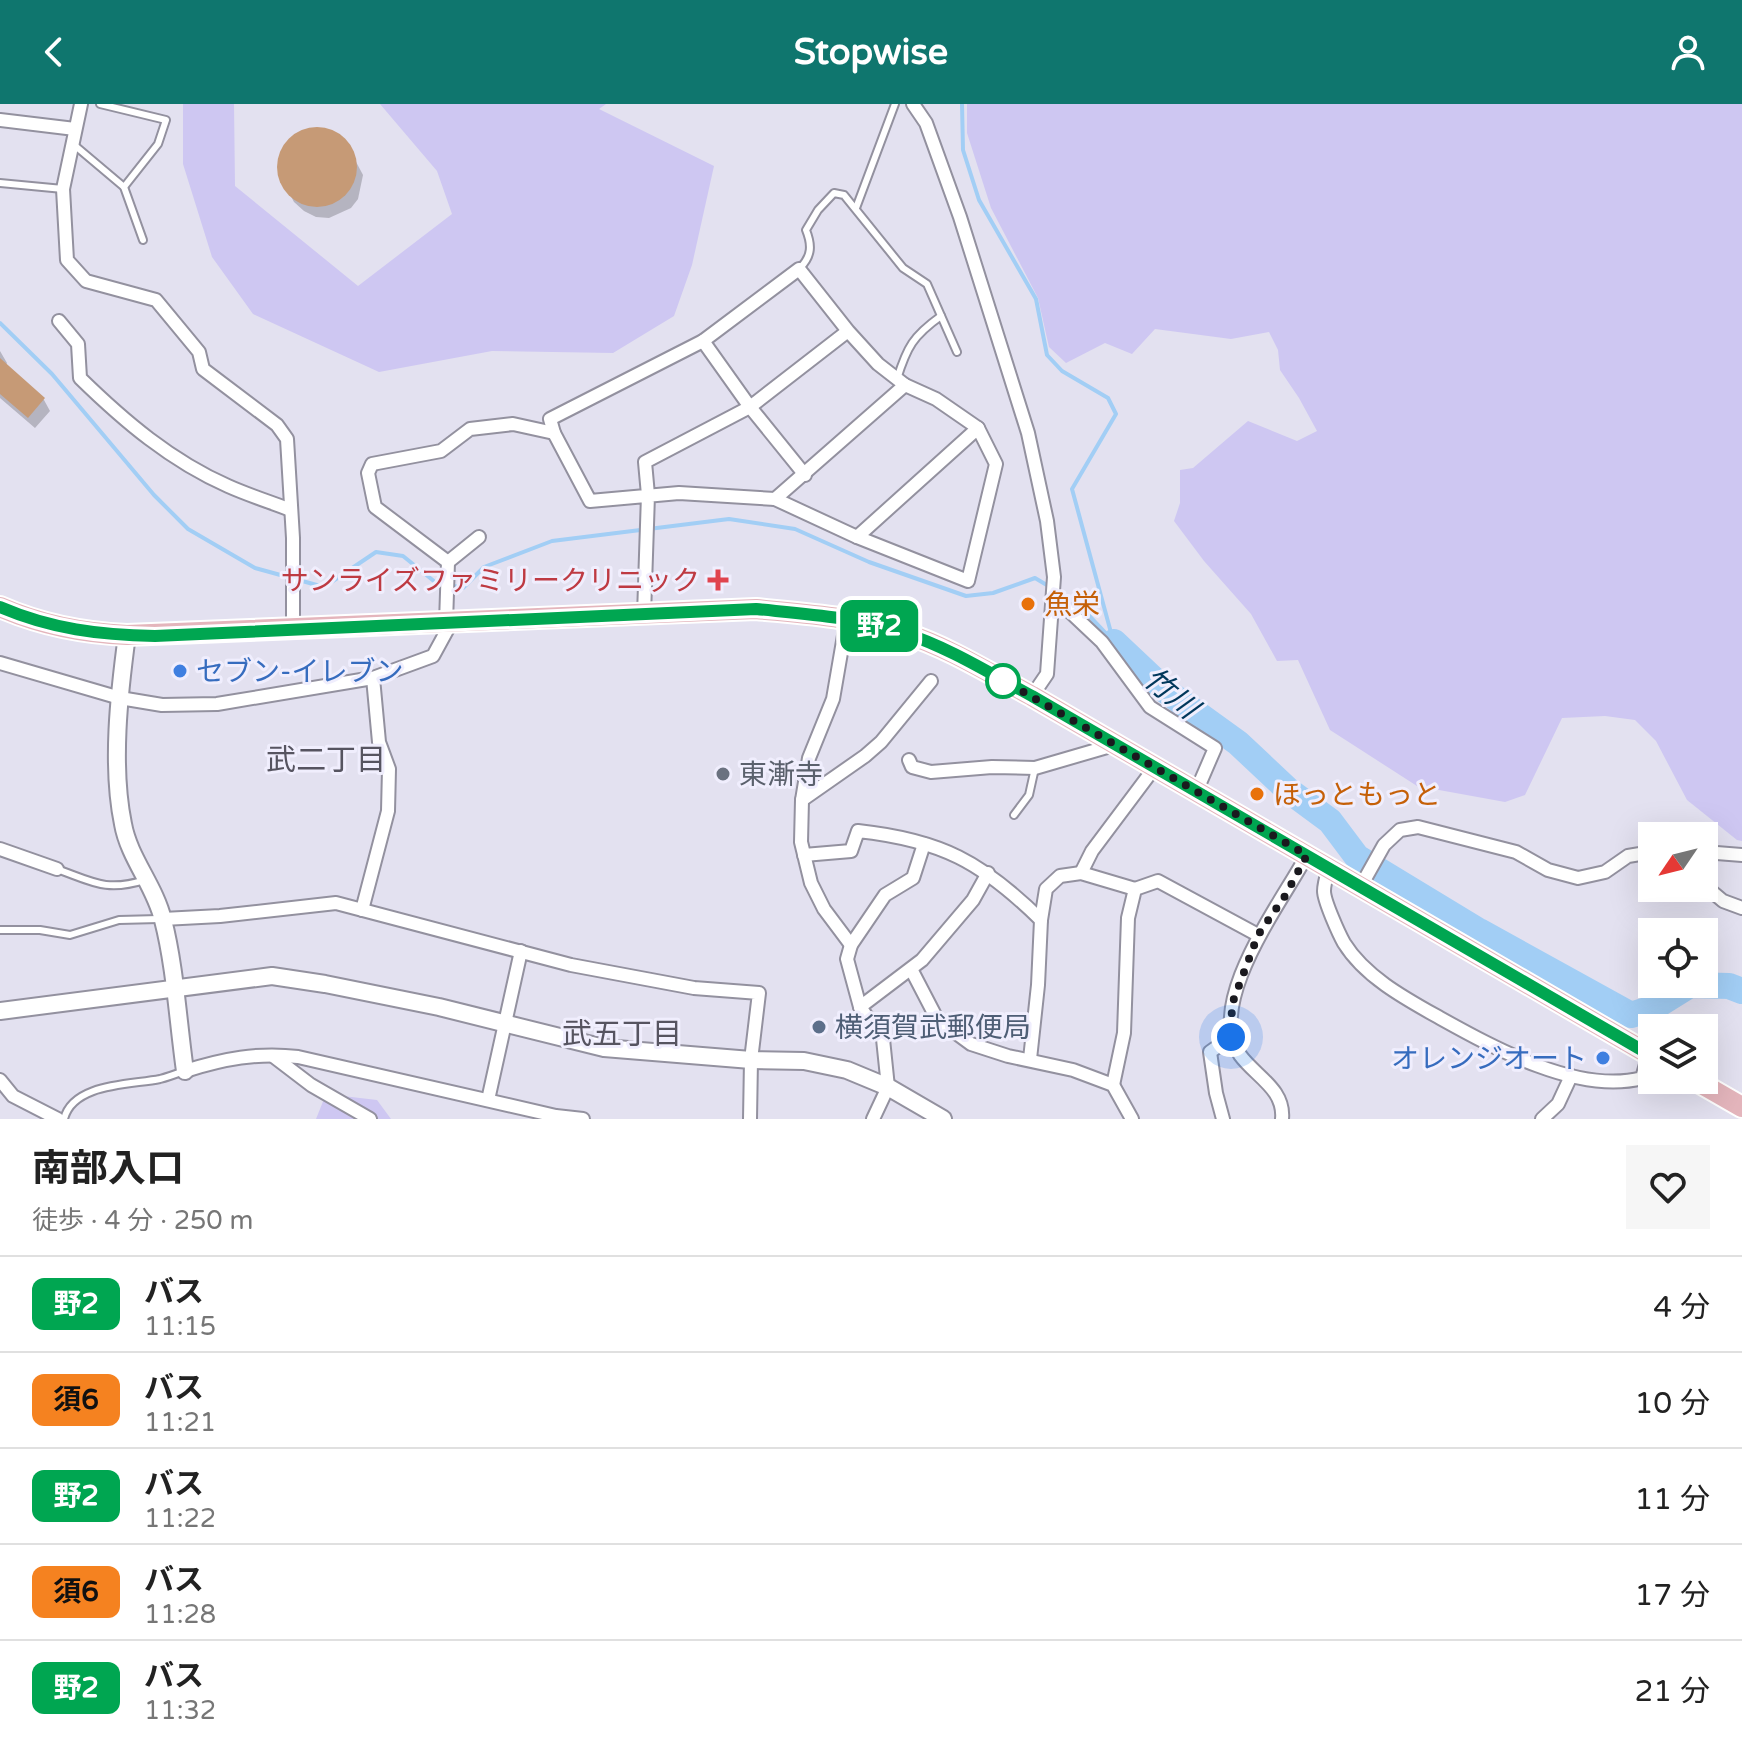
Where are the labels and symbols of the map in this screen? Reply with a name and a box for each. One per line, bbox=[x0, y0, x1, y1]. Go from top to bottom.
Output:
place label: サンライズファミリークリニック bbox=[281, 564, 700, 598]
marker: サンライズファミリークリニック bbox=[707, 569, 729, 591]
place label: 魚栄 bbox=[1044, 588, 1100, 622]
marker: 魚栄 bbox=[1019, 595, 1037, 613]
line badge: 野2 bbox=[843, 600, 915, 652]
place label: セブン-イレブン bbox=[196, 655, 403, 689]
water label: 竹川 bbox=[1136, 660, 1208, 729]
marker: セブン-イレブン bbox=[171, 662, 189, 680]
unlabelled marker bbox=[986, 664, 1020, 698]
district label: 武二丁目 bbox=[266, 742, 386, 779]
place label: 東漸寺 bbox=[739, 758, 823, 792]
marker: 東漸寺 bbox=[714, 765, 732, 783]
place label: ほっともっと bbox=[1273, 778, 1441, 812]
marker: ほっともっと bbox=[1248, 785, 1266, 803]
north arrow bbox=[1638, 822, 1718, 902]
place label: 横須賀武郵便局 bbox=[835, 1011, 1031, 1045]
district label: 武五丁目 bbox=[562, 1016, 682, 1053]
your location bbox=[1211, 1017, 1251, 1057]
marker: 横須賀武郵便局 bbox=[810, 1018, 828, 1036]
place label: オレンジオート bbox=[1391, 1042, 1587, 1076]
marker: オレンジオート bbox=[1594, 1049, 1612, 1067]

